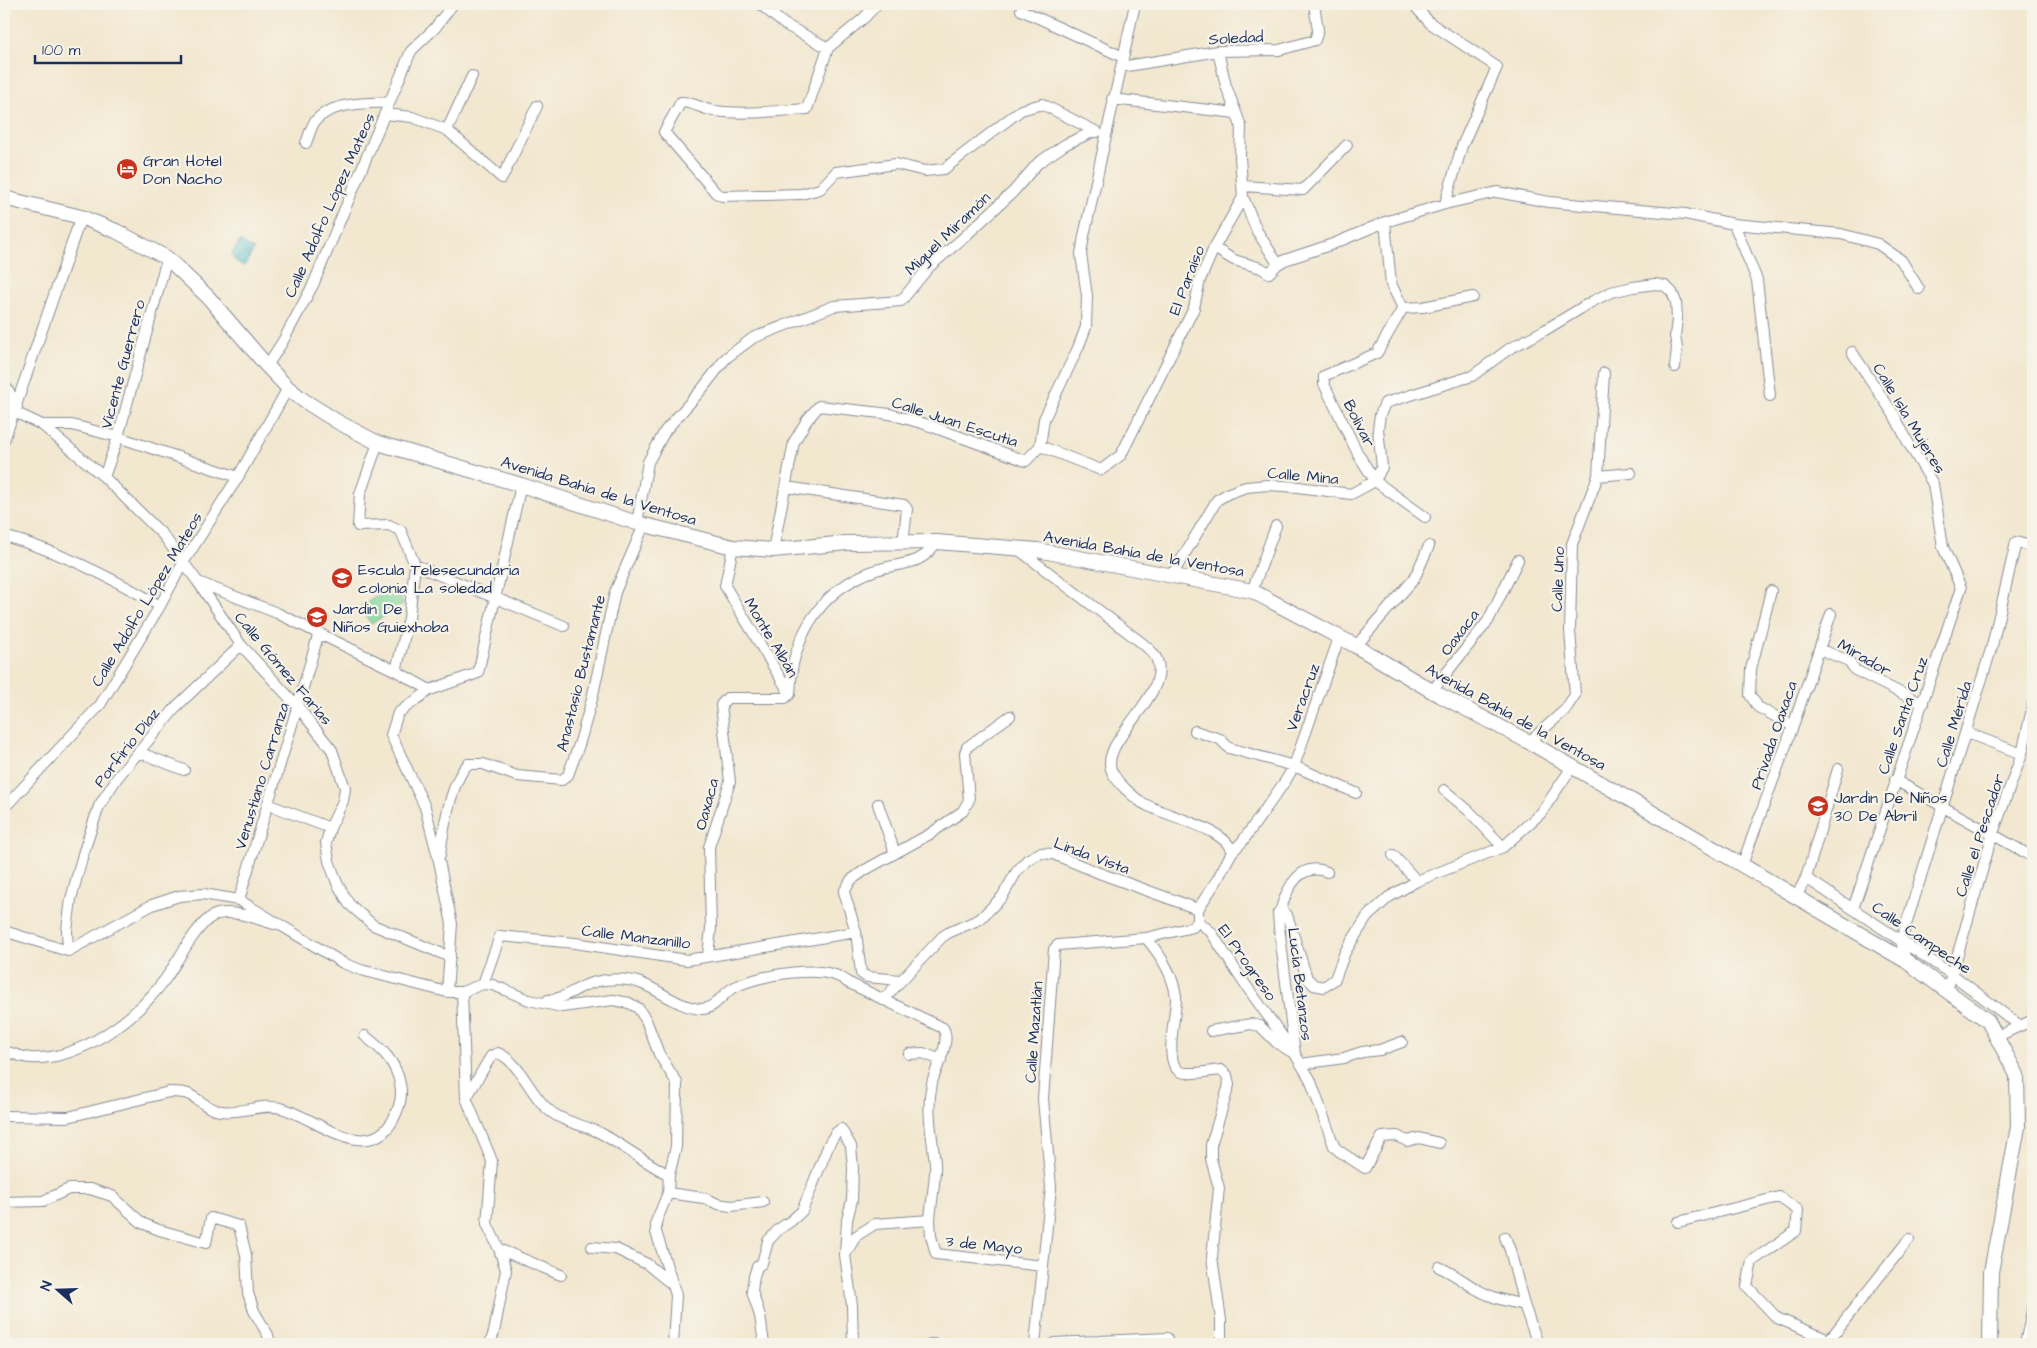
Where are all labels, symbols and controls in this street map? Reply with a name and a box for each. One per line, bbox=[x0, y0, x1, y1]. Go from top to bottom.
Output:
street label: Soledad bbox=[1208, 26, 1264, 50]
scale bar bbox=[35, 32, 181, 64]
text: 100 m bbox=[42, 40, 81, 61]
street label: Calle Adolfo López Mateos bbox=[279, 110, 381, 301]
place label: Gran Hotel Don Nacho bbox=[143, 150, 222, 190]
hotel icon: Gran Hotel Don Nacho bbox=[115, 157, 139, 181]
street label: Miguel Miramón bbox=[900, 187, 996, 281]
street label: El Paraíso bbox=[1164, 242, 1210, 318]
street label: Vicente Guerrero bbox=[95, 297, 151, 431]
street label: Calle Isla Mujeres bbox=[1867, 359, 1951, 478]
street label: Calle Juan Escutia bbox=[889, 391, 1021, 453]
street label: Bolivar bbox=[1338, 396, 1380, 451]
street label: Avenida Bahía de la Ventosa bbox=[498, 451, 699, 531]
street label: Calle Mina bbox=[1266, 462, 1339, 490]
street label: Calle Adolfo López Mateos bbox=[86, 508, 208, 691]
street label: Avenida Bahía de la Ventosa bbox=[1042, 525, 1246, 582]
street label: Calle Uno bbox=[1546, 546, 1570, 612]
place label: Escula Telesecundaria colonia La soledad bbox=[358, 559, 519, 599]
school or university icon: Escula Telesecundaria colonia La soledad bbox=[330, 566, 354, 590]
street label: Anastasio Bustamante bbox=[551, 592, 611, 754]
street label: Monte Albán bbox=[739, 593, 804, 682]
place label: Jardin De Niños Guiexhoba bbox=[333, 598, 449, 638]
school or university icon: Jardin De Niños Guiexhoba bbox=[305, 605, 329, 629]
street label: Oaxaca bbox=[1435, 605, 1484, 660]
street label: Calle Gómez Farías bbox=[229, 607, 337, 730]
street label: Mirador bbox=[1834, 634, 1896, 682]
street label: Calle Santa Cruz bbox=[1872, 653, 1933, 777]
street label: Avenida Bahía de la Ventosa bbox=[1421, 658, 1610, 776]
street label: Veracruz bbox=[1281, 660, 1325, 734]
street label: Privada Oaxaca bbox=[1745, 678, 1803, 793]
street label: Calle Mérida bbox=[1930, 678, 1977, 770]
street label: Venustiano Carranza bbox=[229, 700, 295, 852]
street label: Porfirio Díaz bbox=[89, 703, 165, 792]
street label: Calle el Pescador bbox=[1950, 771, 2010, 900]
street label: Oaxaca bbox=[690, 776, 724, 833]
place label: Jardin De Niños 30 De Abril bbox=[1834, 787, 1947, 827]
school or university icon: Jardin De Niños 30 De Abril bbox=[1806, 794, 1830, 818]
street label: Linda Vista bbox=[1051, 832, 1133, 880]
street label: Calle Campeche bbox=[1867, 896, 1976, 980]
street label: Calle Manzanillo bbox=[580, 919, 692, 955]
street label: El Progreso bbox=[1212, 920, 1282, 1006]
street label: Lucía Betanzos bbox=[1282, 926, 1318, 1042]
street label: Calle Mazatlán bbox=[1019, 980, 1049, 1084]
street label: 3 de Mayo bbox=[944, 1230, 1023, 1261]
north arrow bbox=[32, 1266, 82, 1316]
text: N bbox=[36, 1278, 58, 1293]

